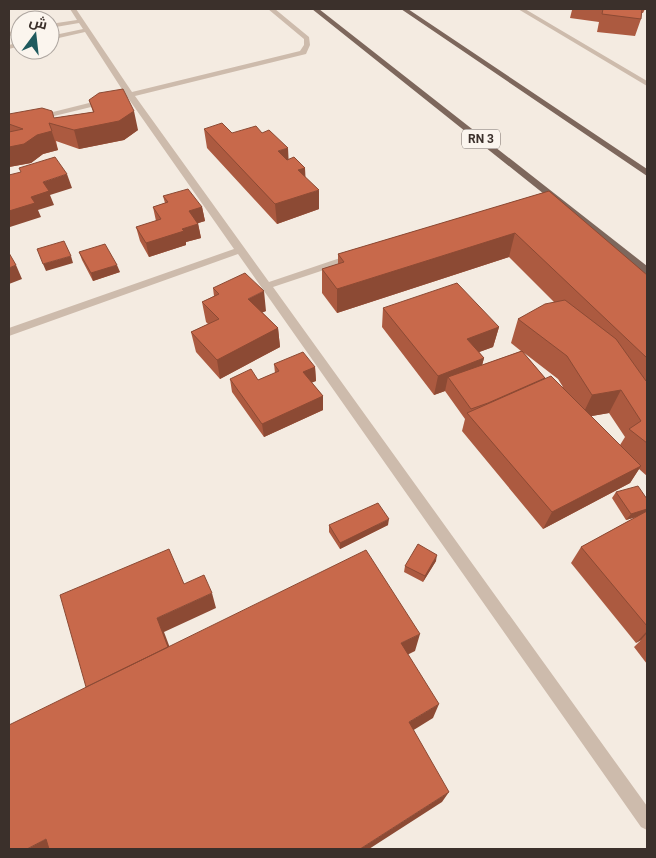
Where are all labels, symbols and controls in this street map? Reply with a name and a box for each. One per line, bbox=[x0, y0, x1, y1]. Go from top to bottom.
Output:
north arrow bbox=[10, 10, 60, 60]
text: ش bbox=[27, 12, 49, 33]
road number: RN 3 bbox=[462, 130, 500, 148]

